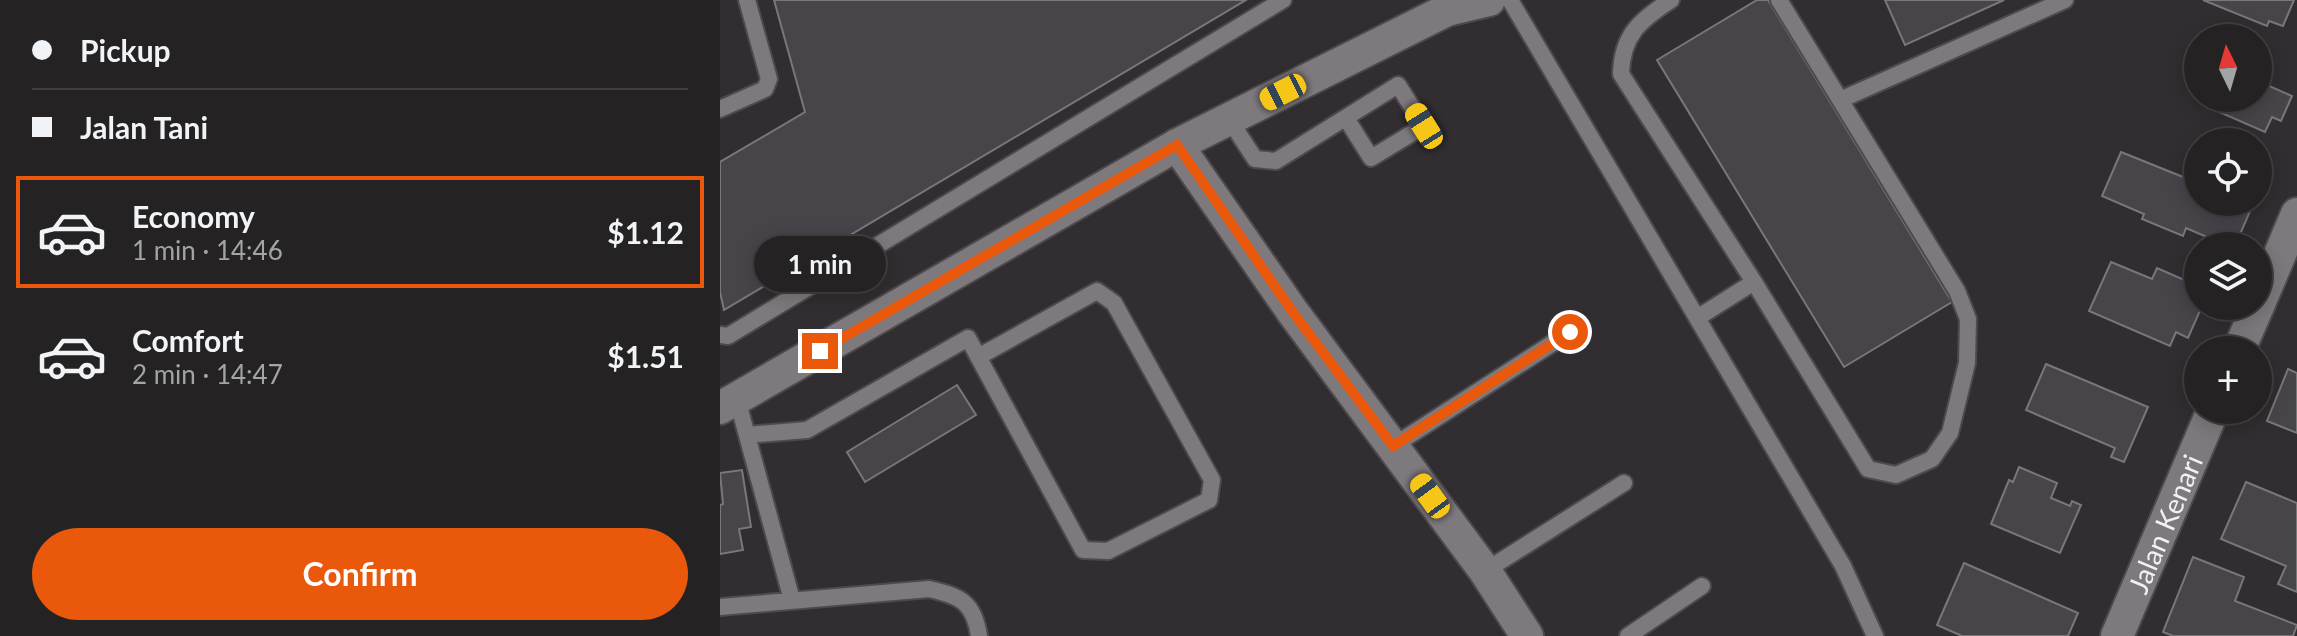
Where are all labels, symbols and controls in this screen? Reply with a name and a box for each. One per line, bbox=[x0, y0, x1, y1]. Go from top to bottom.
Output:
north arrow bbox=[2184, 24, 2272, 112]
map controls bbox=[2184, 24, 2272, 424]
text: Pickup bbox=[80, 32, 171, 68]
car bbox=[1256, 70, 1310, 114]
car bbox=[1401, 99, 1447, 153]
text: Jalan Tani bbox=[80, 109, 208, 145]
button: locate bbox=[2184, 128, 2272, 216]
icon: car bbox=[36, 196, 108, 268]
text: Economy bbox=[132, 198, 255, 234]
text: $1.12 bbox=[607, 214, 684, 250]
button: layers bbox=[2184, 232, 2272, 320]
text: 1 min · 14:46 bbox=[132, 234, 283, 266]
callout: 1 min bbox=[754, 235, 886, 291]
text: 1 min bbox=[788, 248, 852, 280]
route start bbox=[1552, 314, 1588, 350]
icon: car bbox=[36, 320, 108, 392]
text: Comfort bbox=[132, 322, 244, 358]
route end bbox=[802, 333, 838, 369]
button: + bbox=[2184, 336, 2272, 424]
text: $1.51 bbox=[607, 338, 684, 374]
text: 2 min · 14:47 bbox=[132, 358, 283, 390]
street label: Jalan Kenari bbox=[2120, 449, 2209, 598]
car bbox=[1406, 470, 1454, 522]
button: Confirm bbox=[32, 528, 688, 620]

